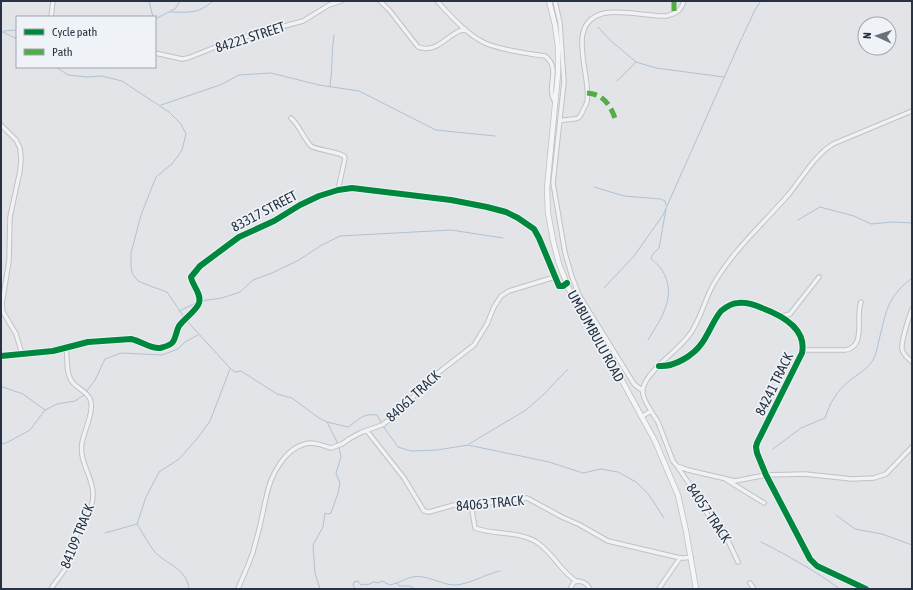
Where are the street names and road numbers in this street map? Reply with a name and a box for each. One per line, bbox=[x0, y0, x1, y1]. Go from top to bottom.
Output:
street label: 84221 STREET bbox=[213, 18, 287, 56]
street label: 83317 STREET bbox=[228, 187, 300, 235]
street label: UMBUMBULU ROAD bbox=[564, 287, 628, 385]
street label: 84241 TRACK bbox=[752, 350, 796, 418]
street label: 84061 TRACK bbox=[383, 367, 443, 425]
street label: 84057 TRACK bbox=[683, 480, 735, 546]
street label: 84063 TRACK bbox=[455, 492, 525, 514]
street label: 84109 TRACK bbox=[57, 501, 97, 571]

